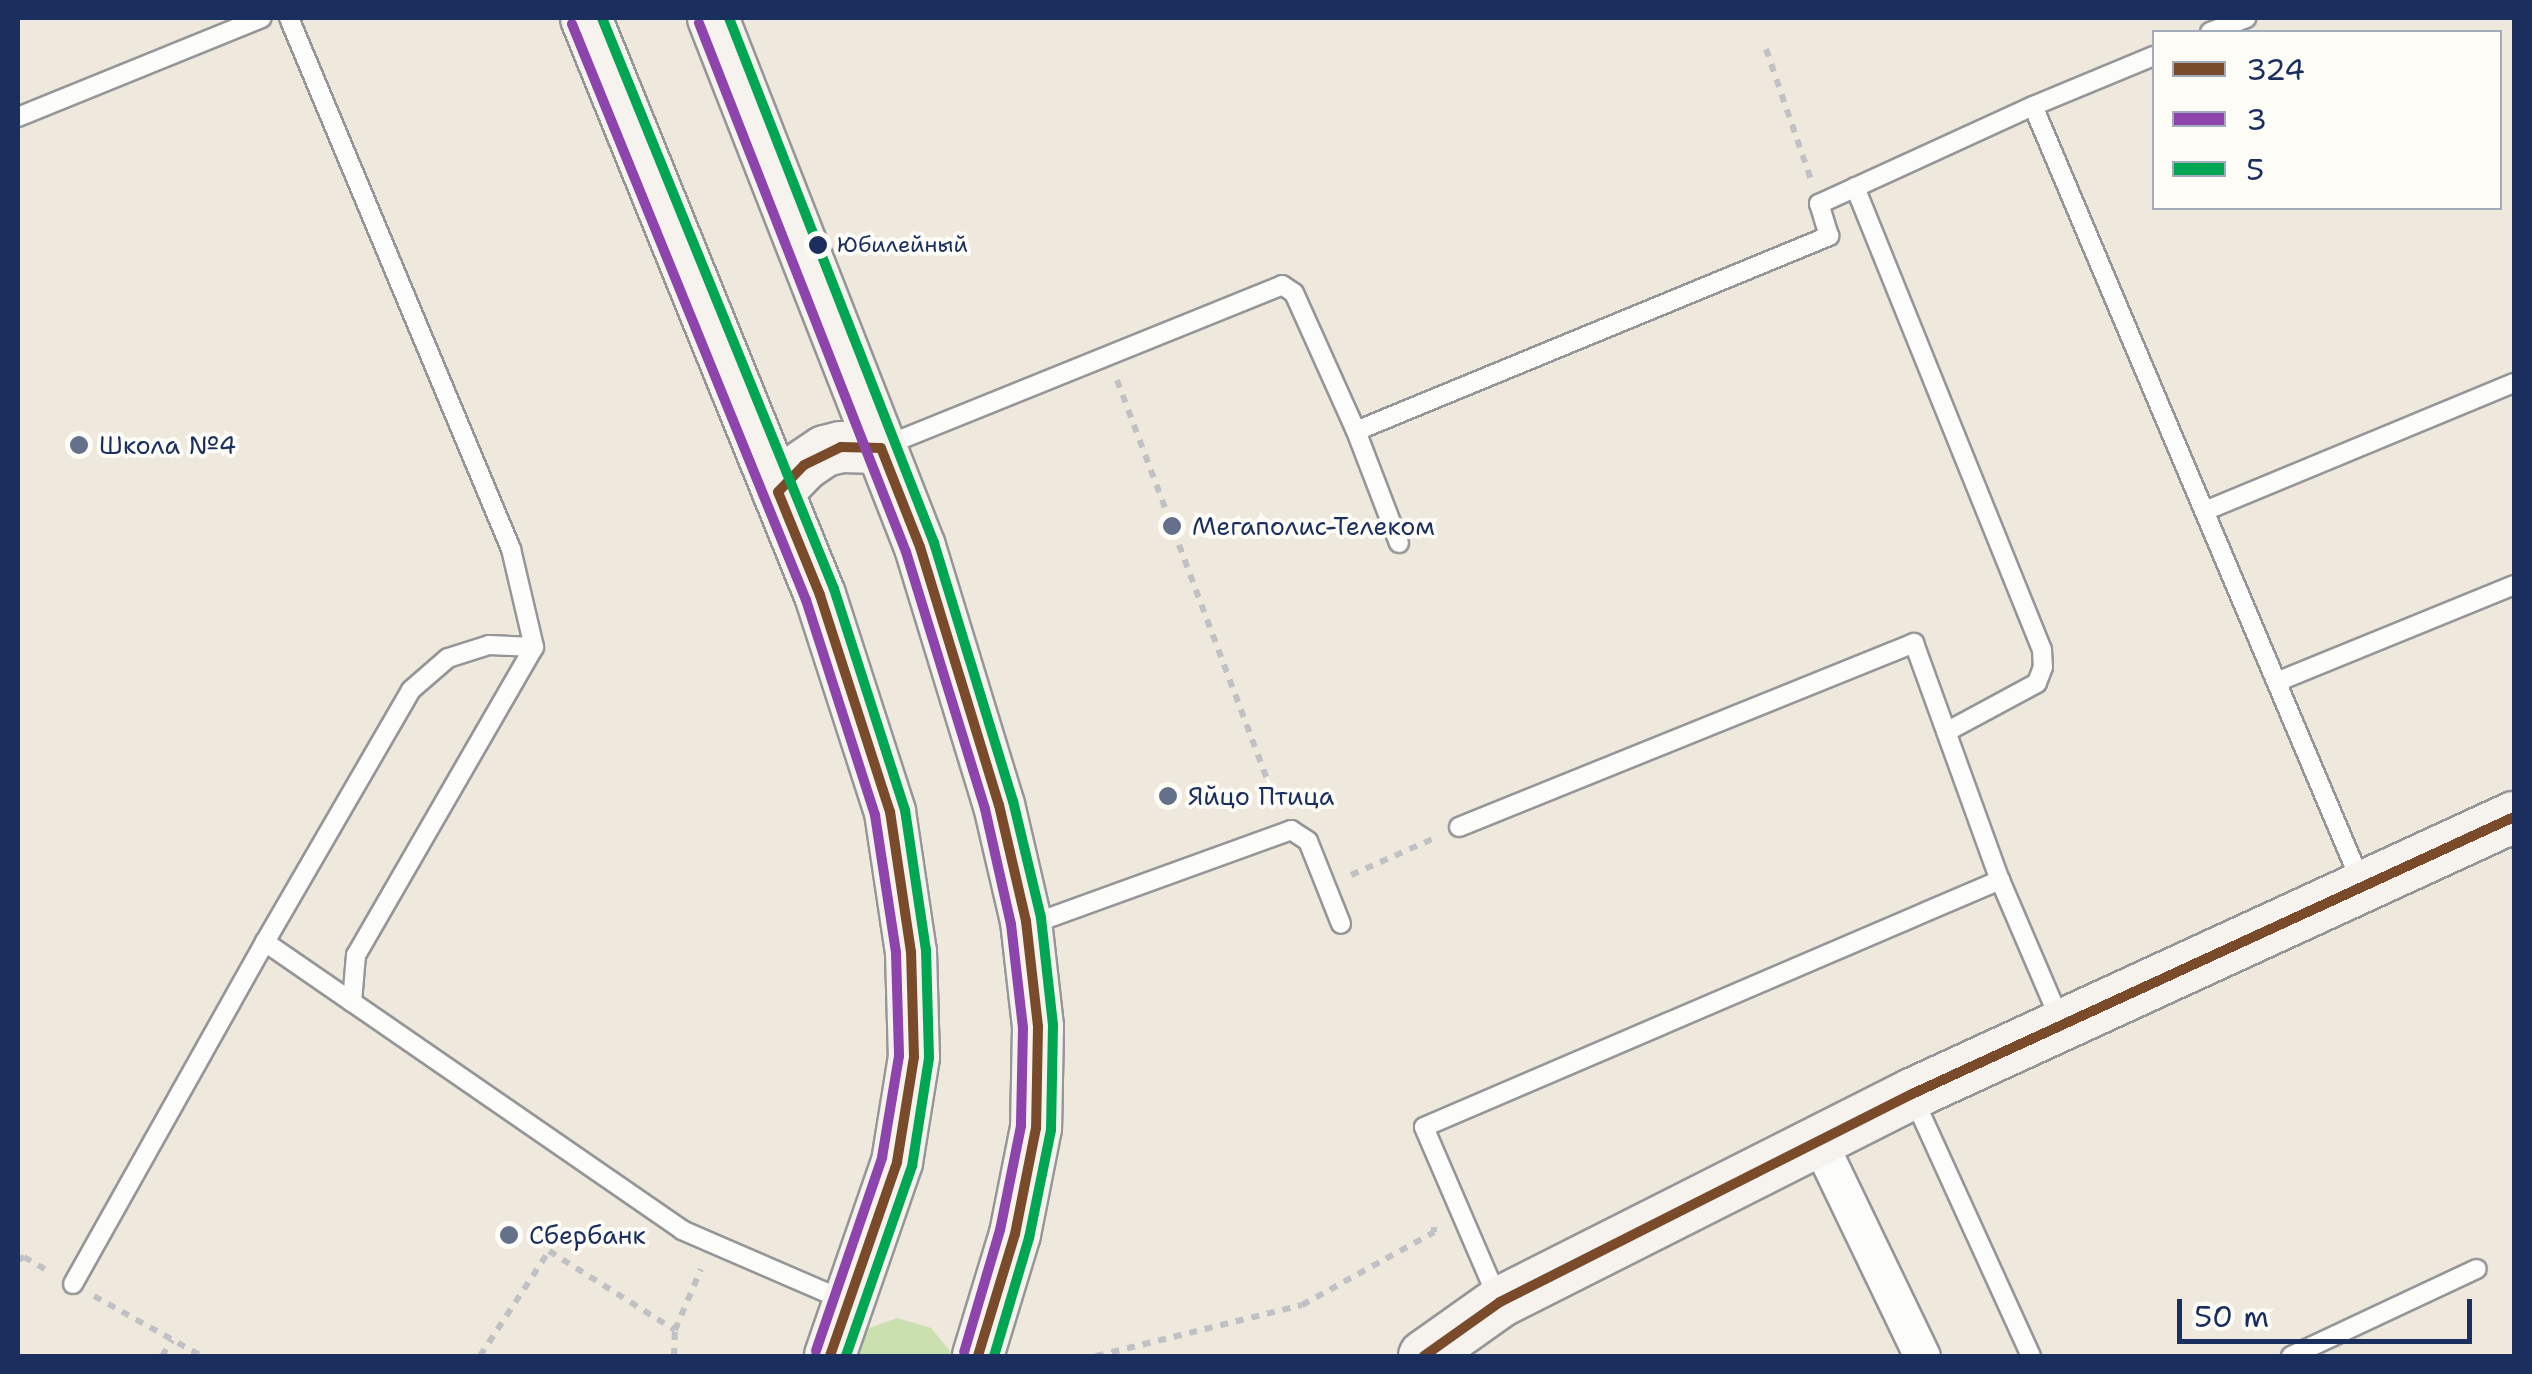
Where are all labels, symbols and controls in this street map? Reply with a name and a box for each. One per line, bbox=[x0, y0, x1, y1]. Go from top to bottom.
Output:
legend bbox=[2152, 30, 2502, 210]
text: 324 bbox=[2246, 49, 2305, 90]
text: 3 bbox=[2246, 99, 2267, 140]
text: 5 bbox=[2246, 149, 2264, 190]
place label: Юбилейный bbox=[837, 232, 968, 258]
marker: Юбилейный bbox=[808, 235, 828, 255]
place label: Школа №4 bbox=[99, 430, 236, 460]
marker: Школа №4 bbox=[68, 434, 90, 456]
place label: Мегаполис-Телеком bbox=[1192, 511, 1435, 541]
marker: Мегаполис-Телеком bbox=[1161, 515, 1183, 537]
place label: Яйцо Птица bbox=[1188, 781, 1334, 811]
marker: Яйцо Птица bbox=[1157, 785, 1179, 807]
place label: Сбербанк bbox=[529, 1220, 646, 1250]
marker: Сбербанк bbox=[498, 1224, 520, 1246]
scale bar bbox=[2182, 1279, 2477, 1341]
text: 50 m bbox=[2194, 1296, 2269, 1337]

